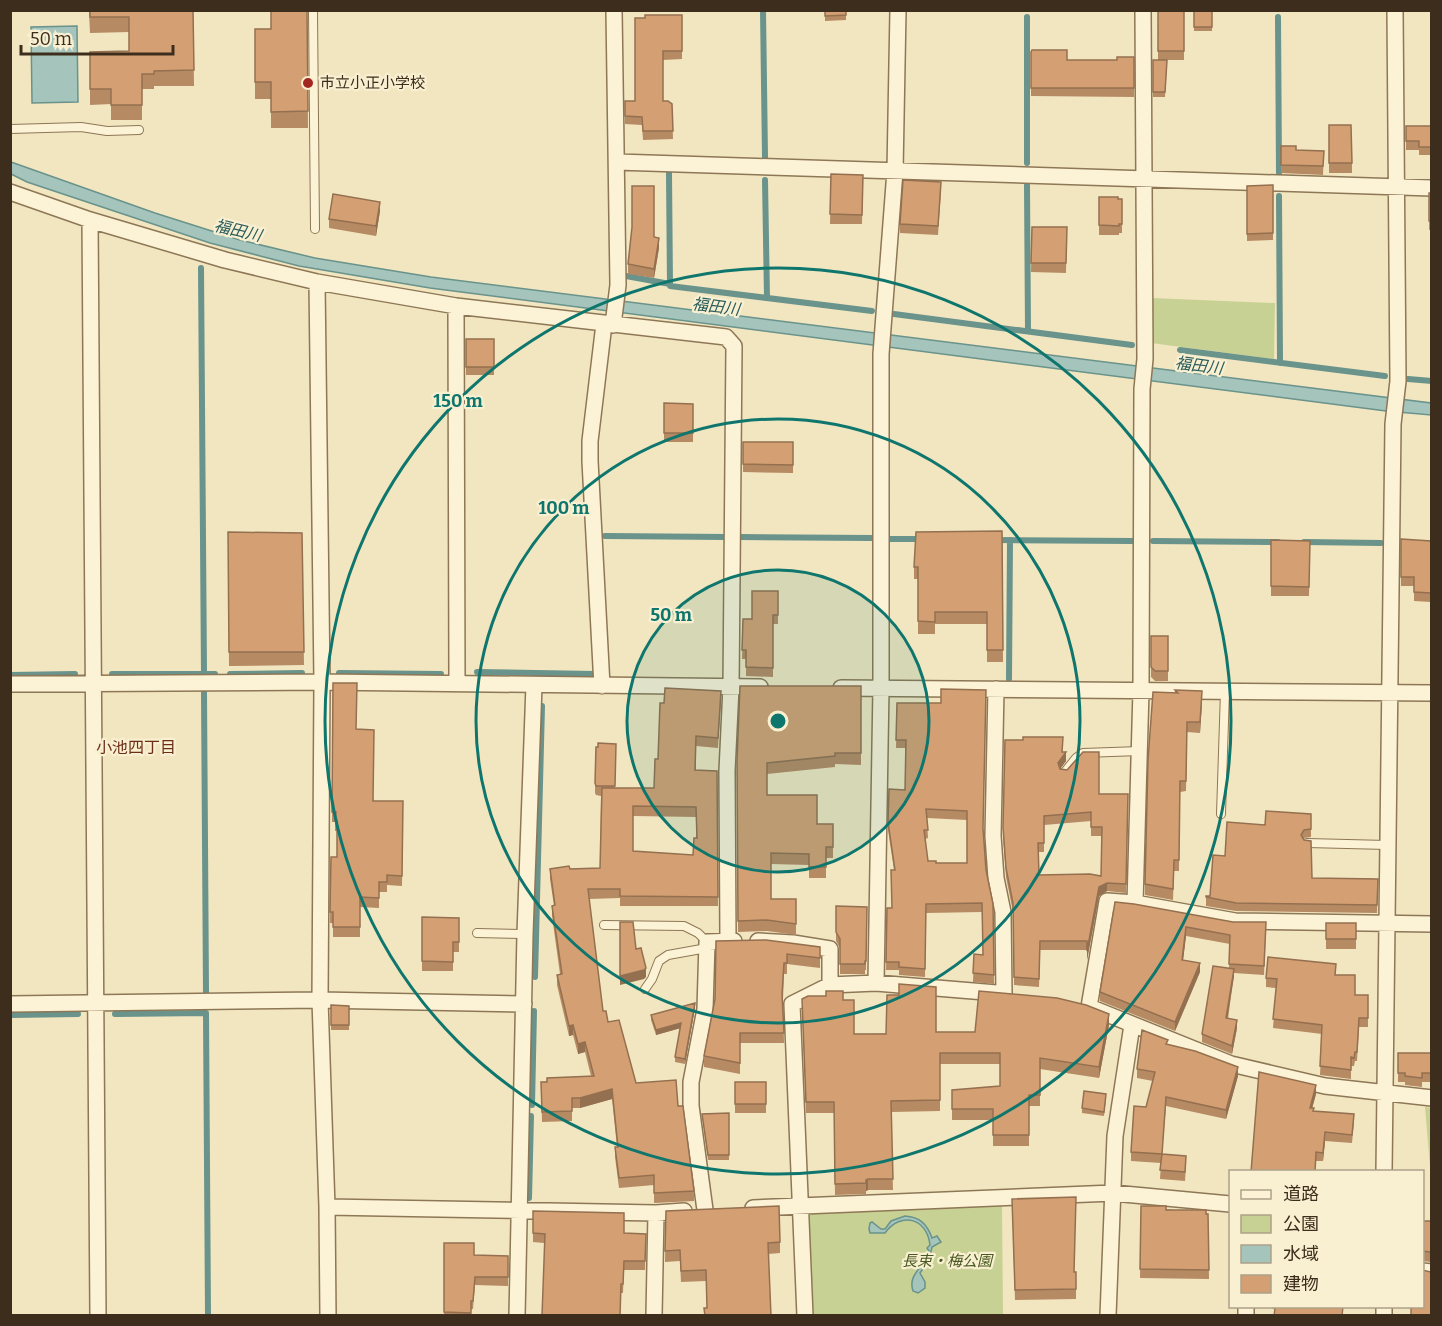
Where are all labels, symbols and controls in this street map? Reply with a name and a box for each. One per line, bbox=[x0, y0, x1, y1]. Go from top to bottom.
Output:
scale bar bbox=[21, 18, 172, 56]
text: 50 m bbox=[30, 28, 72, 50]
place label: 市立小正小学校 bbox=[320, 74, 425, 92]
marker: 市立小正小学校 bbox=[301, 76, 315, 90]
water label: 福田川 bbox=[212, 216, 265, 246]
water label: 福田川 bbox=[691, 294, 743, 319]
water label: 福田川 bbox=[1174, 353, 1226, 378]
text: 150 m bbox=[433, 390, 483, 412]
text: 100 m bbox=[538, 497, 590, 519]
text: 50 m bbox=[650, 604, 692, 626]
centre of rings bbox=[768, 711, 788, 731]
district label: 小池四丁目 bbox=[96, 738, 176, 757]
legend bbox=[1229, 1170, 1424, 1308]
text: 道路 bbox=[1283, 1183, 1319, 1205]
text: 公園 bbox=[1283, 1213, 1319, 1235]
text: 水域 bbox=[1283, 1243, 1319, 1265]
park label: 長束・梅公園 bbox=[902, 1252, 994, 1270]
text: 建物 bbox=[1283, 1273, 1319, 1295]

